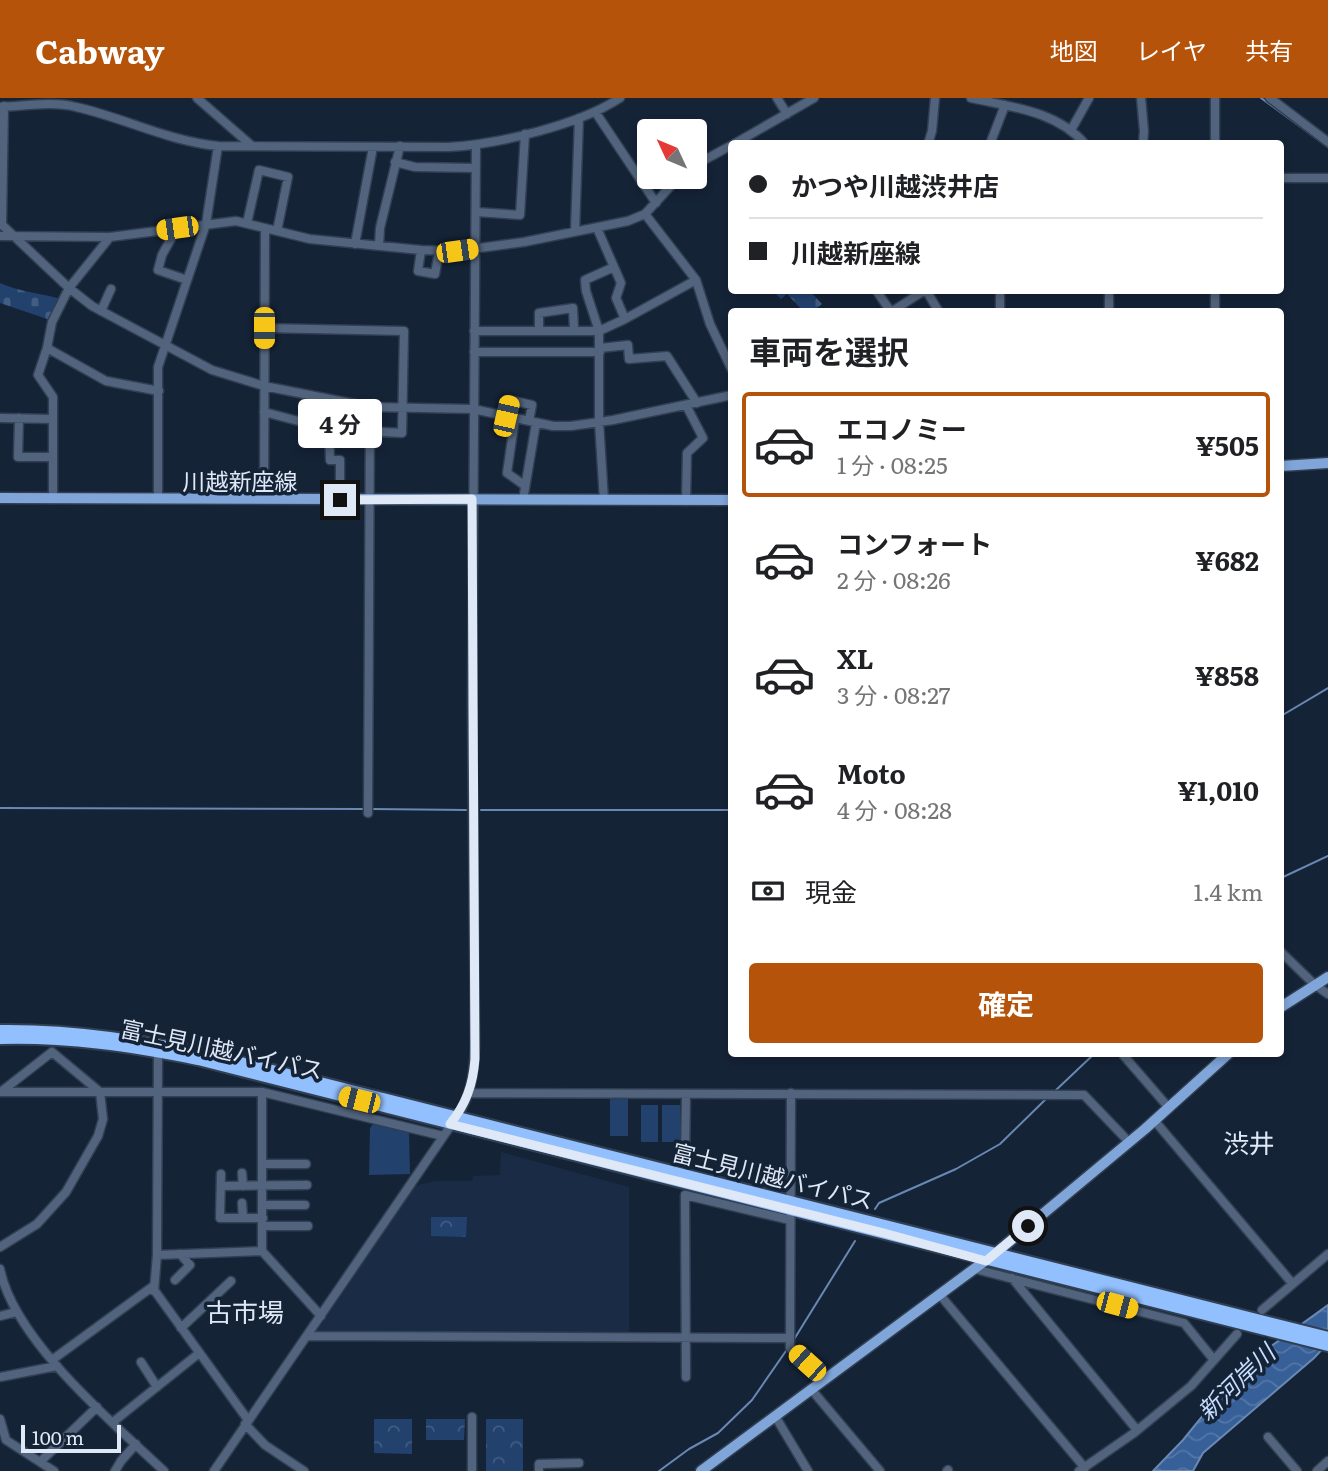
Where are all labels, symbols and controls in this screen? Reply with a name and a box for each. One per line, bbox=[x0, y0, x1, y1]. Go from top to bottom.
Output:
text: Cabway bbox=[35, 25, 164, 74]
text: 地図 bbox=[1050, 32, 1098, 67]
text: レイヤ bbox=[1136, 32, 1207, 67]
text: 共有 bbox=[1245, 32, 1293, 67]
north arrow bbox=[637, 119, 707, 189]
map controls bbox=[637, 119, 707, 189]
text: かつや川越渋井店 bbox=[791, 165, 999, 204]
car bbox=[155, 215, 200, 241]
text: 川越新座線 bbox=[791, 232, 921, 271]
car bbox=[435, 238, 480, 264]
car bbox=[254, 307, 275, 349]
text: 車両を選択 bbox=[749, 326, 909, 374]
car bbox=[492, 393, 521, 439]
callout: 4 分 bbox=[298, 398, 382, 448]
text: 4 分 bbox=[319, 406, 361, 440]
text: エコノミー bbox=[837, 408, 967, 447]
icon: car bbox=[753, 413, 816, 476]
text: ¥505 bbox=[1195, 425, 1259, 464]
text: 1 分 · 08:25 bbox=[837, 447, 948, 481]
street label: 川越新座線 bbox=[183, 463, 298, 497]
route end bbox=[324, 484, 356, 516]
text: コンフォート bbox=[837, 523, 992, 562]
icon: car bbox=[753, 528, 816, 591]
text: ¥682 bbox=[1195, 540, 1259, 579]
text: 2 分 · 08:26 bbox=[837, 562, 951, 596]
text: XL bbox=[837, 638, 874, 677]
icon: car bbox=[753, 643, 816, 706]
text: ¥858 bbox=[1195, 655, 1259, 694]
text: 3 分 · 08:27 bbox=[837, 677, 950, 711]
text: Moto bbox=[837, 753, 906, 792]
icon: car bbox=[753, 758, 816, 821]
text: ¥1,010 bbox=[1178, 770, 1259, 809]
text: 4 分 · 08:28 bbox=[837, 792, 952, 826]
text: 現金 bbox=[805, 871, 857, 910]
icon: cash bbox=[749, 872, 787, 910]
text: 1.4 km bbox=[1193, 874, 1263, 908]
button: 確定 bbox=[749, 963, 1263, 1043]
street label: 富士見川越バイパス bbox=[117, 1010, 327, 1086]
car bbox=[337, 1085, 382, 1115]
district label: 渋井 bbox=[1223, 1122, 1275, 1161]
street label: 富士見川越バイパス bbox=[669, 1134, 877, 1216]
route start bbox=[1012, 1210, 1044, 1242]
car bbox=[1094, 1289, 1141, 1321]
district label: 古市場 bbox=[206, 1291, 284, 1330]
water label: 新河岸川 bbox=[1188, 1333, 1284, 1427]
car bbox=[785, 1341, 830, 1385]
scale bar bbox=[21, 1422, 121, 1454]
text: 100 m bbox=[32, 1423, 84, 1451]

